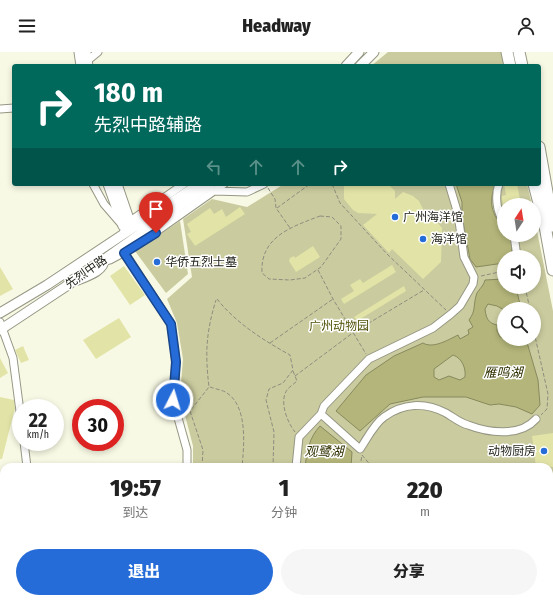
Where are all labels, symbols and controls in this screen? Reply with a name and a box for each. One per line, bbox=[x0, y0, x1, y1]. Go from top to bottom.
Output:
icon: menu bbox=[16, 15, 38, 37]
text: Headway bbox=[242, 15, 311, 37]
icon: person bbox=[515, 15, 537, 37]
text: 180 m bbox=[94, 76, 163, 109]
icon: right bbox=[28, 80, 80, 132]
text: 先烈中路辅路 bbox=[94, 114, 202, 136]
icon: left bbox=[203, 156, 225, 178]
icon: ahead bbox=[245, 156, 267, 178]
icon: ahead bbox=[287, 156, 309, 178]
icon: right bbox=[329, 156, 351, 178]
pin bbox=[139, 192, 173, 233]
icon: arrive bbox=[145, 198, 167, 220]
north arrow bbox=[497, 198, 541, 242]
map controls bbox=[497, 198, 541, 346]
place label: 广州海洋馆 bbox=[403, 210, 463, 224]
marker: 广州海洋馆 bbox=[390, 212, 400, 222]
place label: 海洋馆 bbox=[431, 232, 467, 246]
marker: 海洋馆 bbox=[418, 234, 428, 244]
button: sound bbox=[497, 250, 541, 294]
street label: 先烈中路 bbox=[62, 252, 110, 292]
place label: 华侨五烈士墓 bbox=[165, 255, 237, 269]
marker: 华侨五烈士墓 bbox=[152, 257, 162, 267]
button: search bbox=[497, 302, 541, 346]
park label: 广州动物园 bbox=[309, 319, 369, 333]
water label: 雁鸣湖 bbox=[483, 365, 524, 380]
position arrow bbox=[152, 379, 194, 421]
speed limit sign: 30 bbox=[72, 399, 124, 451]
text: 22 bbox=[29, 408, 47, 432]
text: km/h bbox=[27, 429, 49, 441]
water label: 观鹭湖 bbox=[304, 444, 345, 459]
place label: 动物厨房 bbox=[488, 444, 536, 458]
marker: 动物厨房 bbox=[539, 446, 549, 456]
text: 19:57 bbox=[110, 474, 161, 502]
text: 1 bbox=[279, 474, 289, 502]
text: 220 bbox=[407, 476, 443, 504]
text: m bbox=[420, 504, 430, 519]
text: 到达 bbox=[122, 505, 148, 520]
text: 分钟 bbox=[271, 505, 297, 520]
button: 退出 bbox=[16, 549, 273, 595]
button: 分享 bbox=[281, 549, 537, 595]

